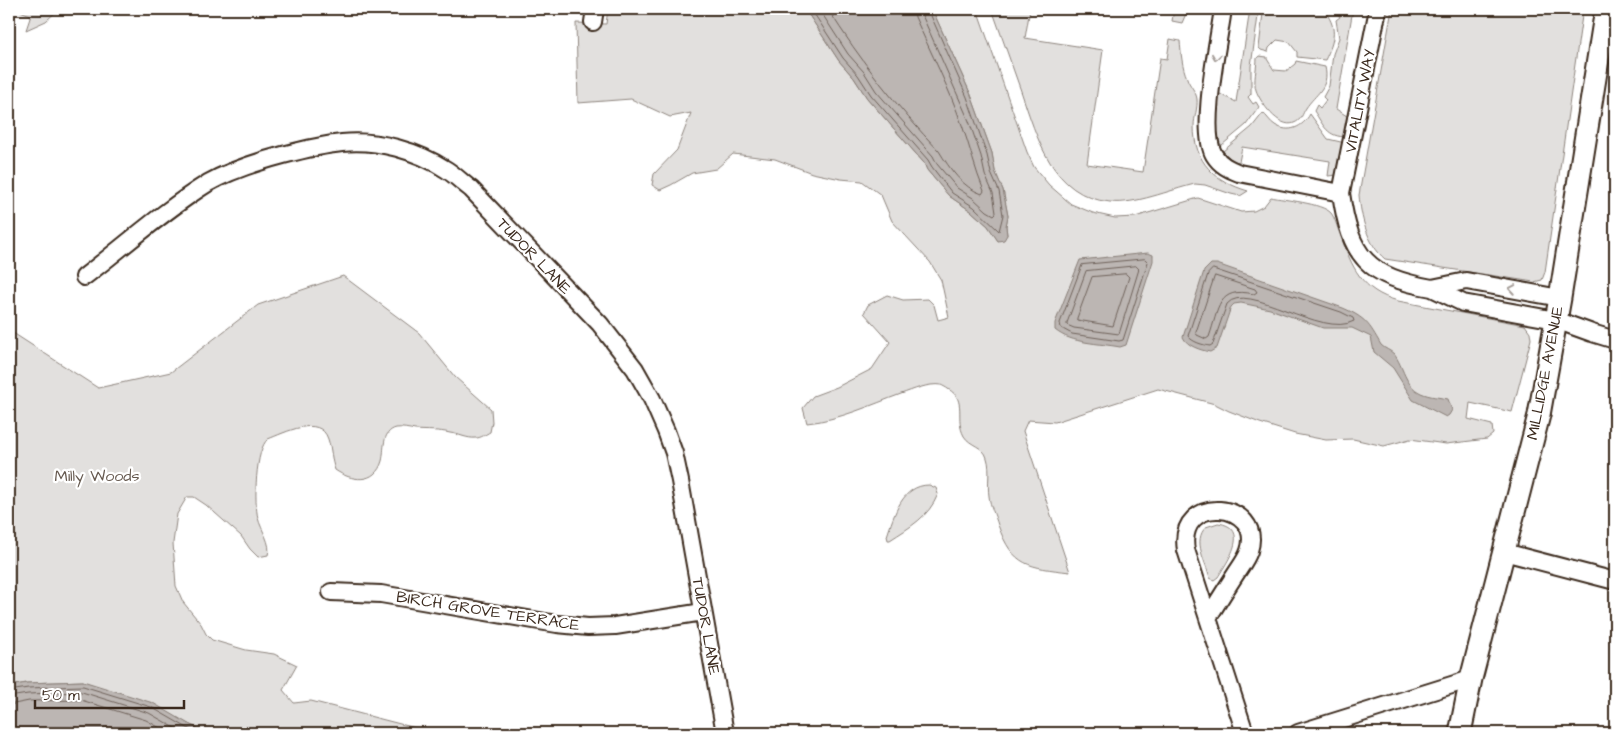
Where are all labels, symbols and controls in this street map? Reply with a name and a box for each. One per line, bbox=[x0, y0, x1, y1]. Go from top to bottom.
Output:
street label: VITALITY WAY bbox=[1339, 47, 1381, 155]
one-way arrow bbox=[1211, 53, 1222, 61]
street label: TUDOR LANE bbox=[492, 213, 577, 300]
one-way arrow bbox=[1508, 285, 1517, 295]
street label: MILLIDGE AVENUE bbox=[1521, 304, 1569, 442]
park label: Milly Woods bbox=[54, 465, 140, 488]
street label: TUDOR LANE bbox=[687, 575, 725, 677]
street label: BIRCH GROVE TERRACE bbox=[395, 586, 582, 636]
scale bar bbox=[35, 677, 184, 709]
text: 50 m bbox=[42, 685, 80, 706]

